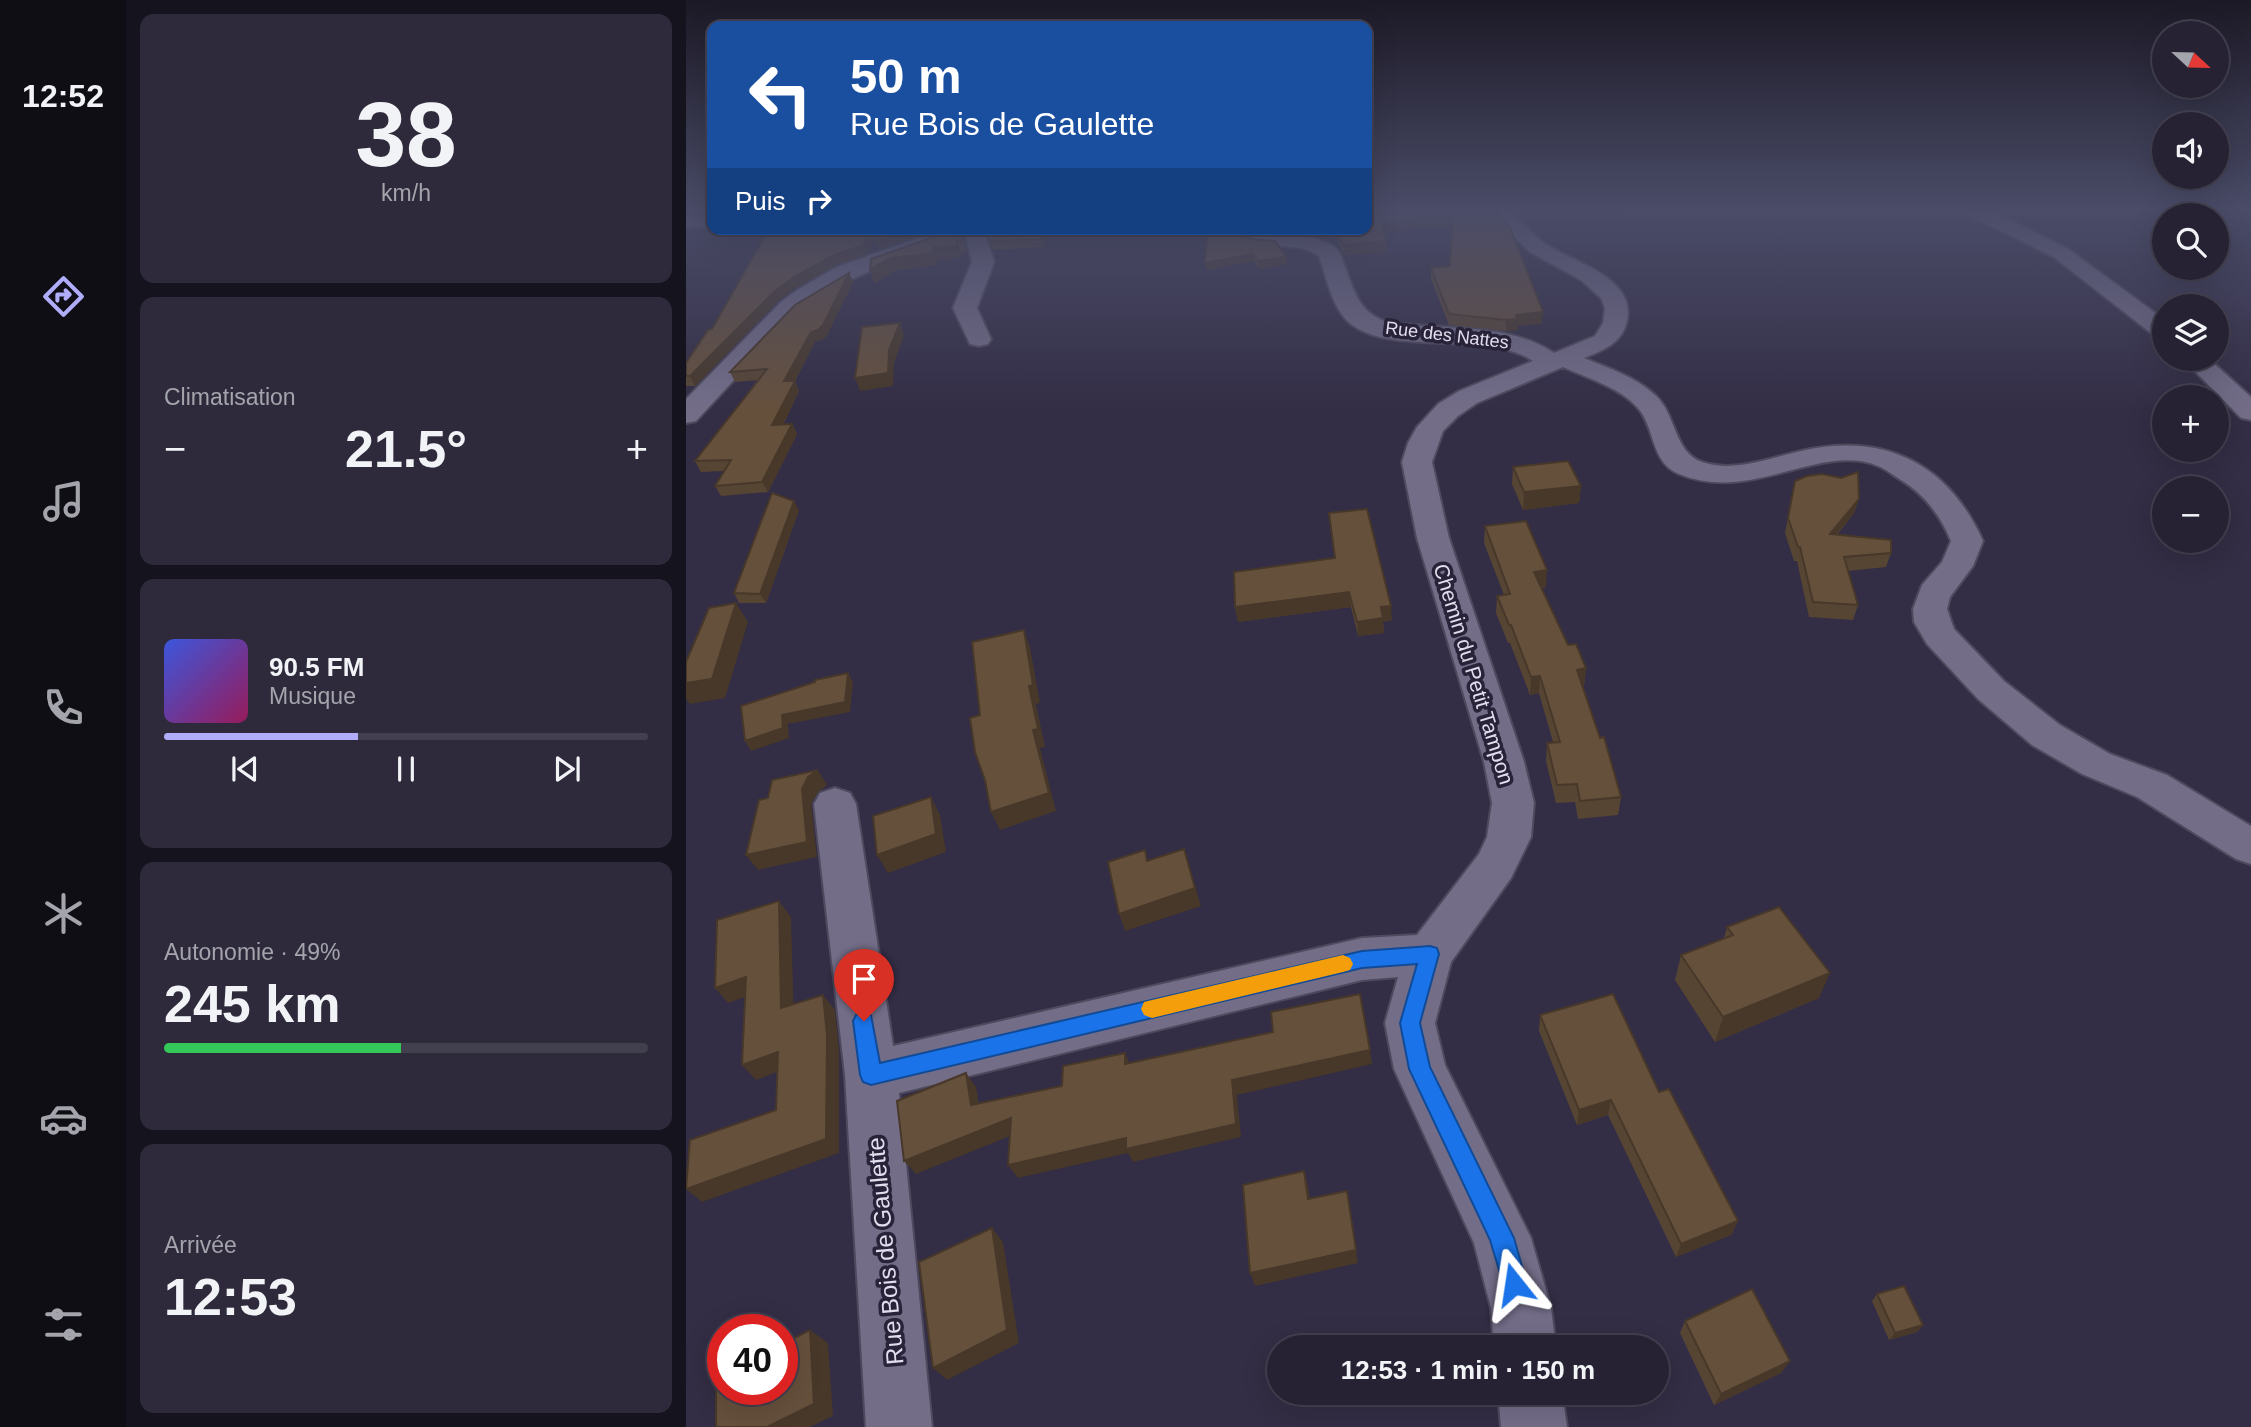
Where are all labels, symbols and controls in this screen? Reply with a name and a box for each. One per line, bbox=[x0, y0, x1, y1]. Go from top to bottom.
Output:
north arrow bbox=[2152, 21, 2230, 98]
map controls bbox=[2152, 21, 2229, 553]
icon: left bbox=[735, 49, 826, 140]
text: 50 m bbox=[850, 49, 962, 103]
text: 12:52 bbox=[22, 78, 104, 114]
text: 38 bbox=[355, 84, 457, 185]
text: Rue Bois de Gaulette bbox=[850, 106, 1154, 142]
button: sound bbox=[2152, 112, 2229, 189]
text: km/h bbox=[381, 180, 431, 206]
icon: right bbox=[800, 182, 838, 220]
text: Puis bbox=[735, 186, 786, 216]
button: search bbox=[2152, 203, 2229, 280]
icon: directions bbox=[39, 272, 88, 321]
button: layers bbox=[2152, 294, 2229, 371]
street label: Rue des Nattes bbox=[1384, 318, 1510, 352]
text: Climatisation bbox=[164, 384, 296, 410]
button: + bbox=[2152, 385, 2229, 462]
text: 21.5° bbox=[345, 420, 467, 478]
text: − bbox=[164, 428, 186, 470]
text: + bbox=[626, 428, 648, 470]
button: − bbox=[2152, 476, 2229, 553]
icon: music bbox=[39, 477, 88, 526]
street label: Chemin du Petit Tampon bbox=[1429, 561, 1519, 787]
text: 90.5 FM bbox=[269, 652, 364, 682]
icon: phone bbox=[39, 683, 88, 732]
text: Musique bbox=[269, 683, 356, 709]
icon: previous bbox=[226, 750, 264, 788]
icon: pause bbox=[387, 750, 425, 788]
icon: next bbox=[548, 750, 586, 788]
icon: climate bbox=[39, 889, 88, 938]
text: Autonomie · 49% bbox=[164, 939, 340, 965]
pin bbox=[834, 949, 894, 1021]
icon: arrive bbox=[845, 960, 883, 998]
text: 245 km bbox=[164, 975, 340, 1033]
icon: car bbox=[39, 1094, 88, 1143]
street label: Rue Bois de Gaulette bbox=[862, 1136, 908, 1366]
text: Arrivée bbox=[164, 1232, 237, 1258]
position arrow bbox=[1477, 1247, 1551, 1321]
text: 12:53 bbox=[164, 1268, 297, 1326]
icon: filters bbox=[39, 1300, 88, 1349]
speed limit sign: 40 bbox=[707, 1314, 798, 1405]
text: 12:53 · 1 min · 150 m bbox=[1341, 1355, 1595, 1385]

